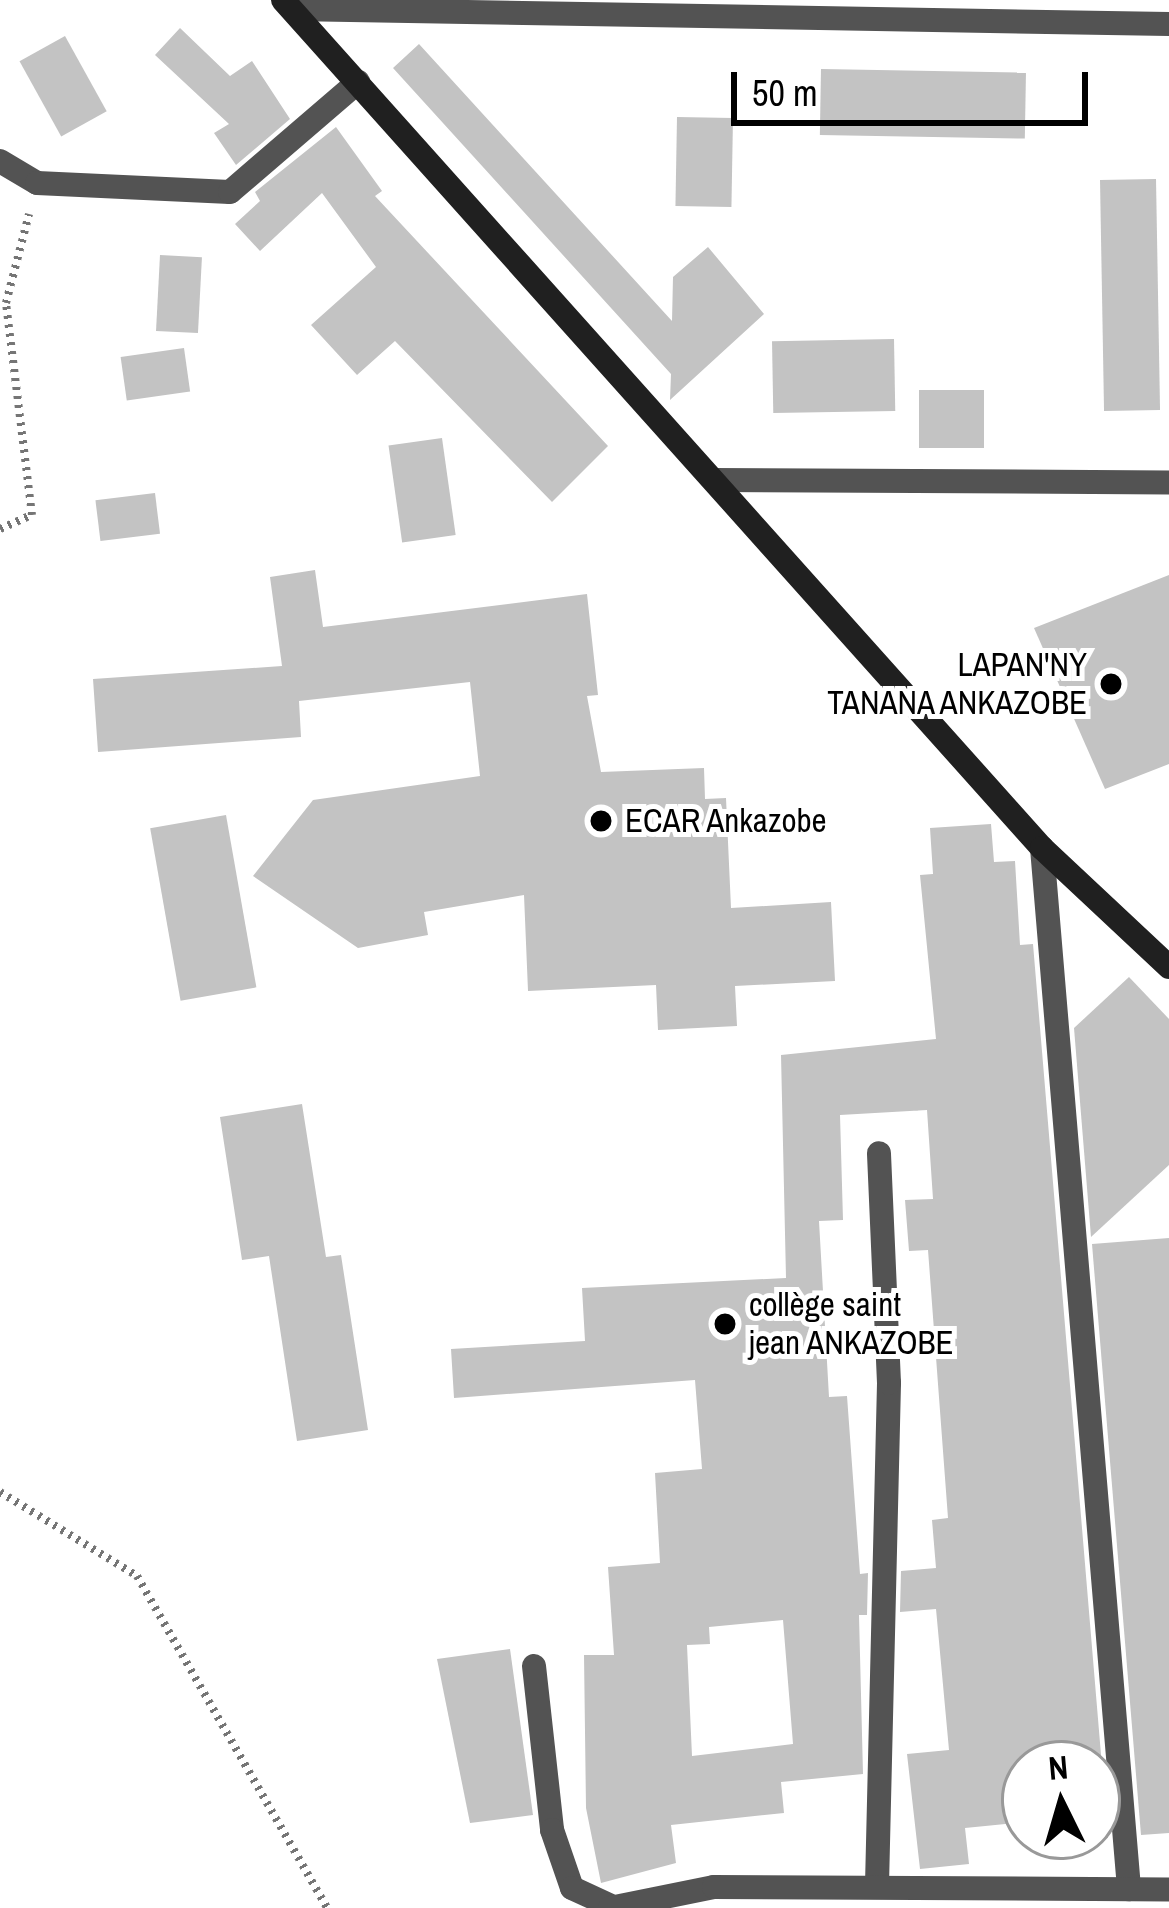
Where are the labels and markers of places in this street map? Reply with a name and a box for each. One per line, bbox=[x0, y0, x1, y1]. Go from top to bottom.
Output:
place label: LAPAN'NY TANANA ANKAZOBE bbox=[824, 645, 1087, 723]
marker: LAPAN'NY TANANA ANKAZOBE bbox=[1098, 671, 1124, 697]
place label: ECAR Ankazobe bbox=[625, 801, 828, 841]
marker: ECAR Ankazobe bbox=[588, 808, 614, 834]
place label: collège saint jean ANKAZOBE bbox=[749, 1285, 955, 1363]
marker: collège saint jean ANKAZOBE bbox=[712, 1311, 738, 1337]

